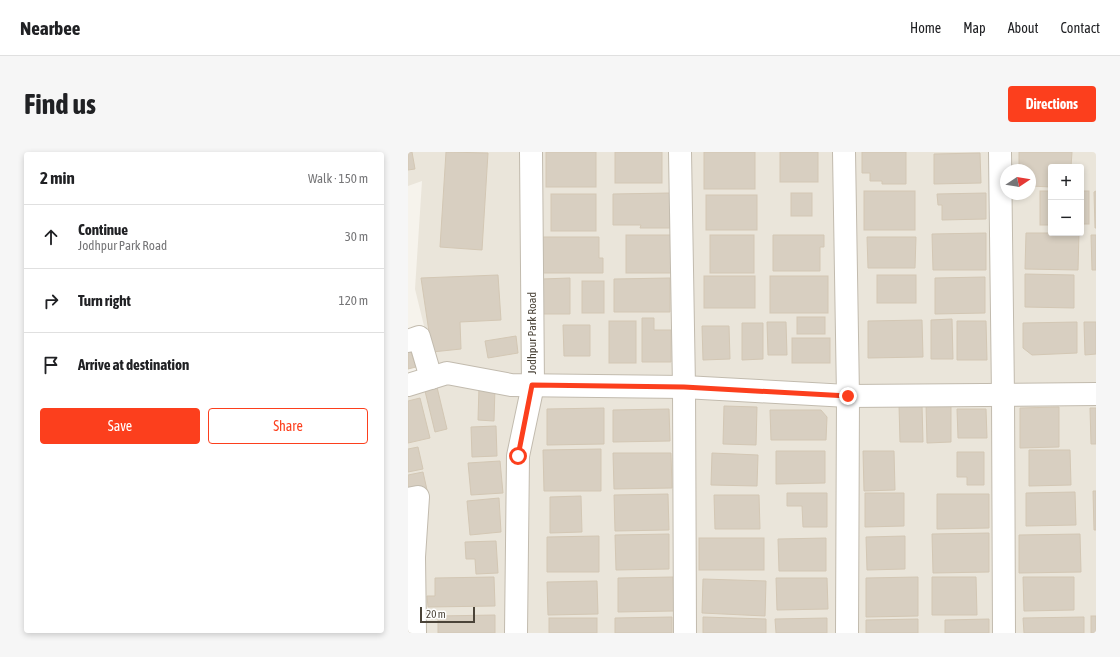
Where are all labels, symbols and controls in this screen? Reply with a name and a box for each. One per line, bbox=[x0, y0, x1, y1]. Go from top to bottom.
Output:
text: Nearbee bbox=[20, 17, 80, 39]
text: Home bbox=[910, 20, 941, 36]
text: Map bbox=[963, 20, 986, 36]
text: About bbox=[1008, 20, 1039, 36]
text: Contact bbox=[1061, 20, 1100, 36]
button: Directions bbox=[1008, 86, 1096, 122]
text: Find us bbox=[24, 88, 96, 120]
north arrow bbox=[1000, 164, 1036, 200]
map controls bbox=[1048, 164, 1084, 236]
button: + bbox=[1048, 164, 1084, 200]
text: 2 min bbox=[40, 168, 75, 188]
text: Walk · 150 m bbox=[308, 171, 368, 186]
button: − bbox=[1048, 200, 1084, 236]
text: Continue bbox=[78, 221, 128, 238]
icon: ahead bbox=[40, 226, 62, 248]
text: 30 m bbox=[345, 229, 368, 244]
text: Jodhpur Park Road bbox=[78, 238, 167, 253]
icon: right bbox=[40, 290, 62, 312]
text: Turn right bbox=[78, 292, 131, 309]
street label: Jodhpur Park Road bbox=[525, 292, 539, 374]
text: 120 m bbox=[339, 293, 368, 308]
icon: arrive bbox=[40, 354, 62, 376]
text: Arrive at destination bbox=[78, 356, 189, 373]
route end bbox=[839, 387, 857, 405]
button: Save bbox=[40, 408, 200, 444]
button: Share bbox=[208, 408, 368, 444]
route start bbox=[509, 447, 527, 465]
scale bar bbox=[420, 605, 475, 624]
text: 20 m bbox=[426, 608, 446, 620]

